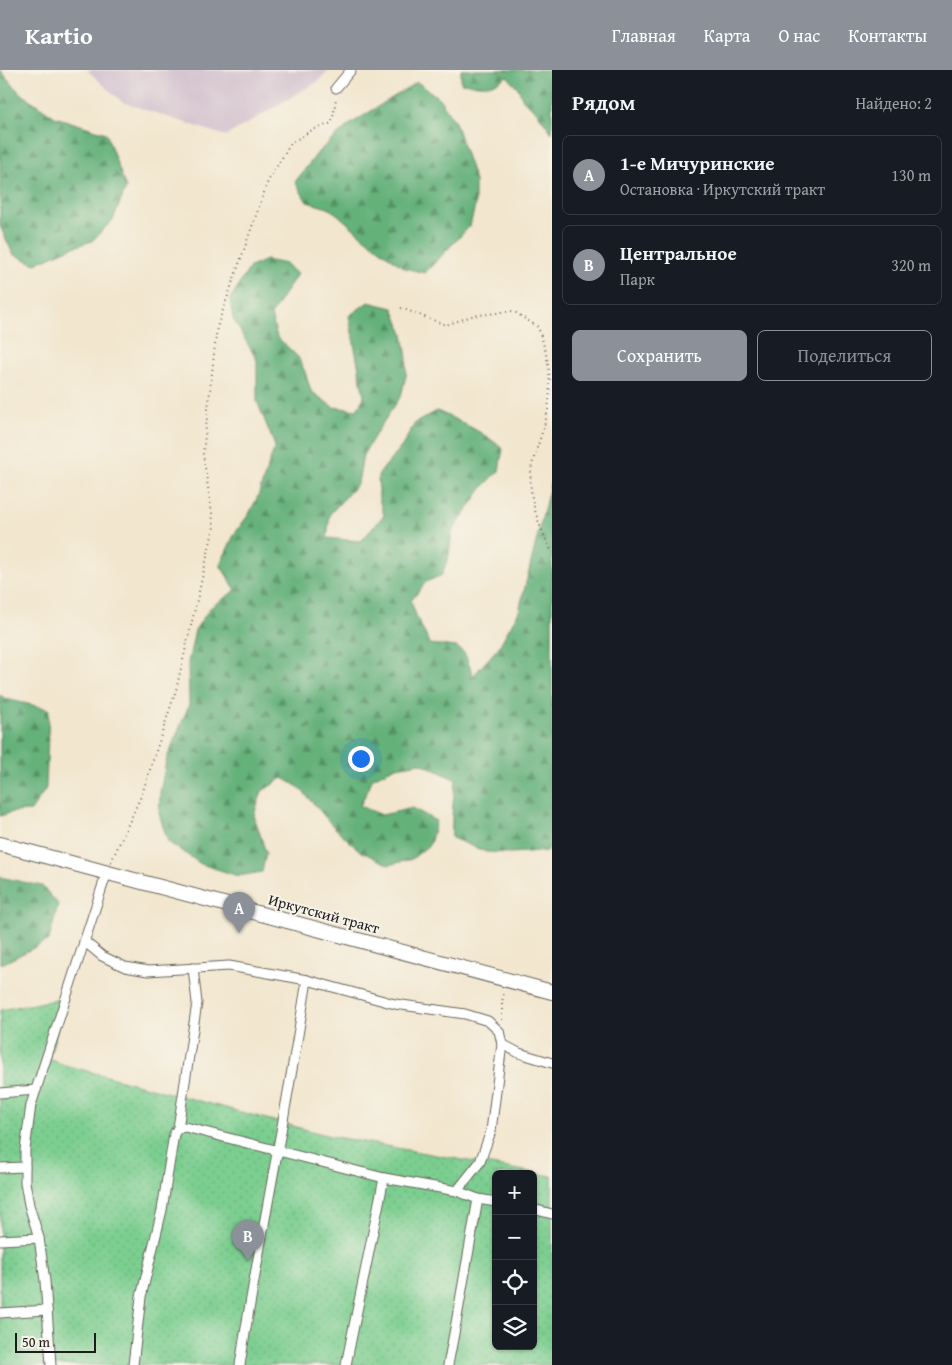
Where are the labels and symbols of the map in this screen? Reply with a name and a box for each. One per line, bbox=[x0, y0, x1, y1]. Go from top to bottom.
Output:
your location bbox=[348, 746, 374, 772]
street label: Иркутский тракт bbox=[266, 889, 383, 939]
pin: A bbox=[223, 892, 255, 933]
pin: B bbox=[232, 1220, 264, 1261]
scale bar bbox=[15, 1330, 96, 1353]

